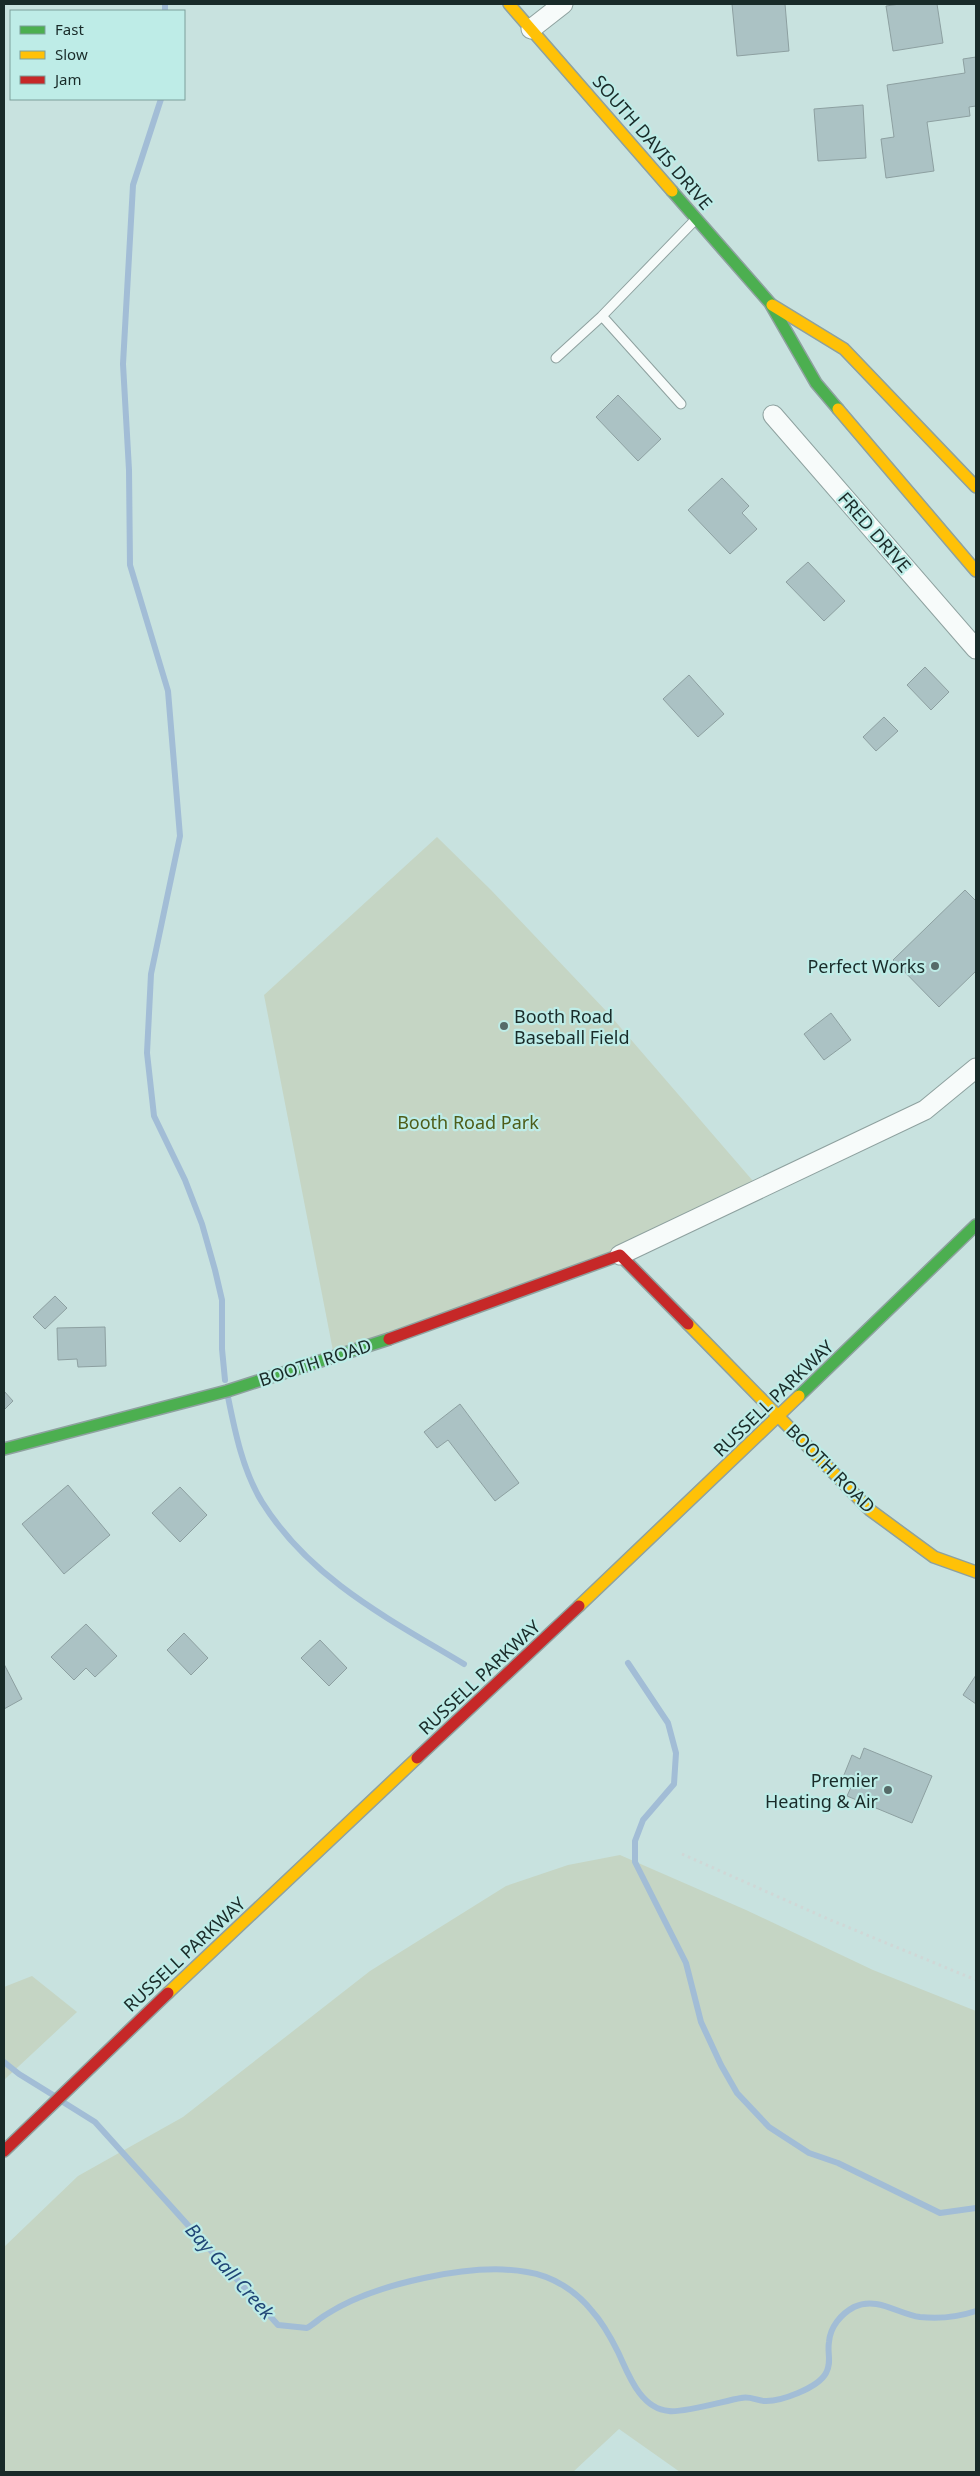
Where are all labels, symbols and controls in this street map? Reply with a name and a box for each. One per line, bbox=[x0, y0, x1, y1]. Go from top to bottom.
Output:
legend bbox=[10, 10, 185, 100]
text: Fast bbox=[55, 19, 84, 39]
text: Slow bbox=[55, 44, 88, 64]
text: Jam bbox=[53, 69, 82, 89]
street label: SOUTH DAVIS DRIVE bbox=[588, 69, 718, 215]
street label: FRED DRIVE bbox=[833, 487, 917, 577]
place label: Perfect Works bbox=[807, 954, 925, 978]
marker: Perfect Works bbox=[929, 960, 941, 972]
place label: Booth Road Baseball Field bbox=[514, 1004, 630, 1049]
marker: Booth Road Baseball Field bbox=[498, 1020, 510, 1032]
park label: Booth Road Park bbox=[397, 1110, 539, 1134]
street label: BOOTH ROAD bbox=[256, 1333, 374, 1391]
street label: RUSSELL PARKWAY bbox=[708, 1334, 839, 1462]
street label: BOOTH ROAD bbox=[781, 1418, 881, 1518]
street label: RUSSELL PARKWAY bbox=[413, 1614, 546, 1740]
place label: Premier Heating & Air bbox=[765, 1768, 879, 1813]
marker: Premier Heating & Air bbox=[882, 1784, 894, 1796]
street label: RUSSELL PARKWAY bbox=[118, 1891, 251, 2017]
water label: Bay Gall Creek bbox=[180, 2217, 281, 2325]

